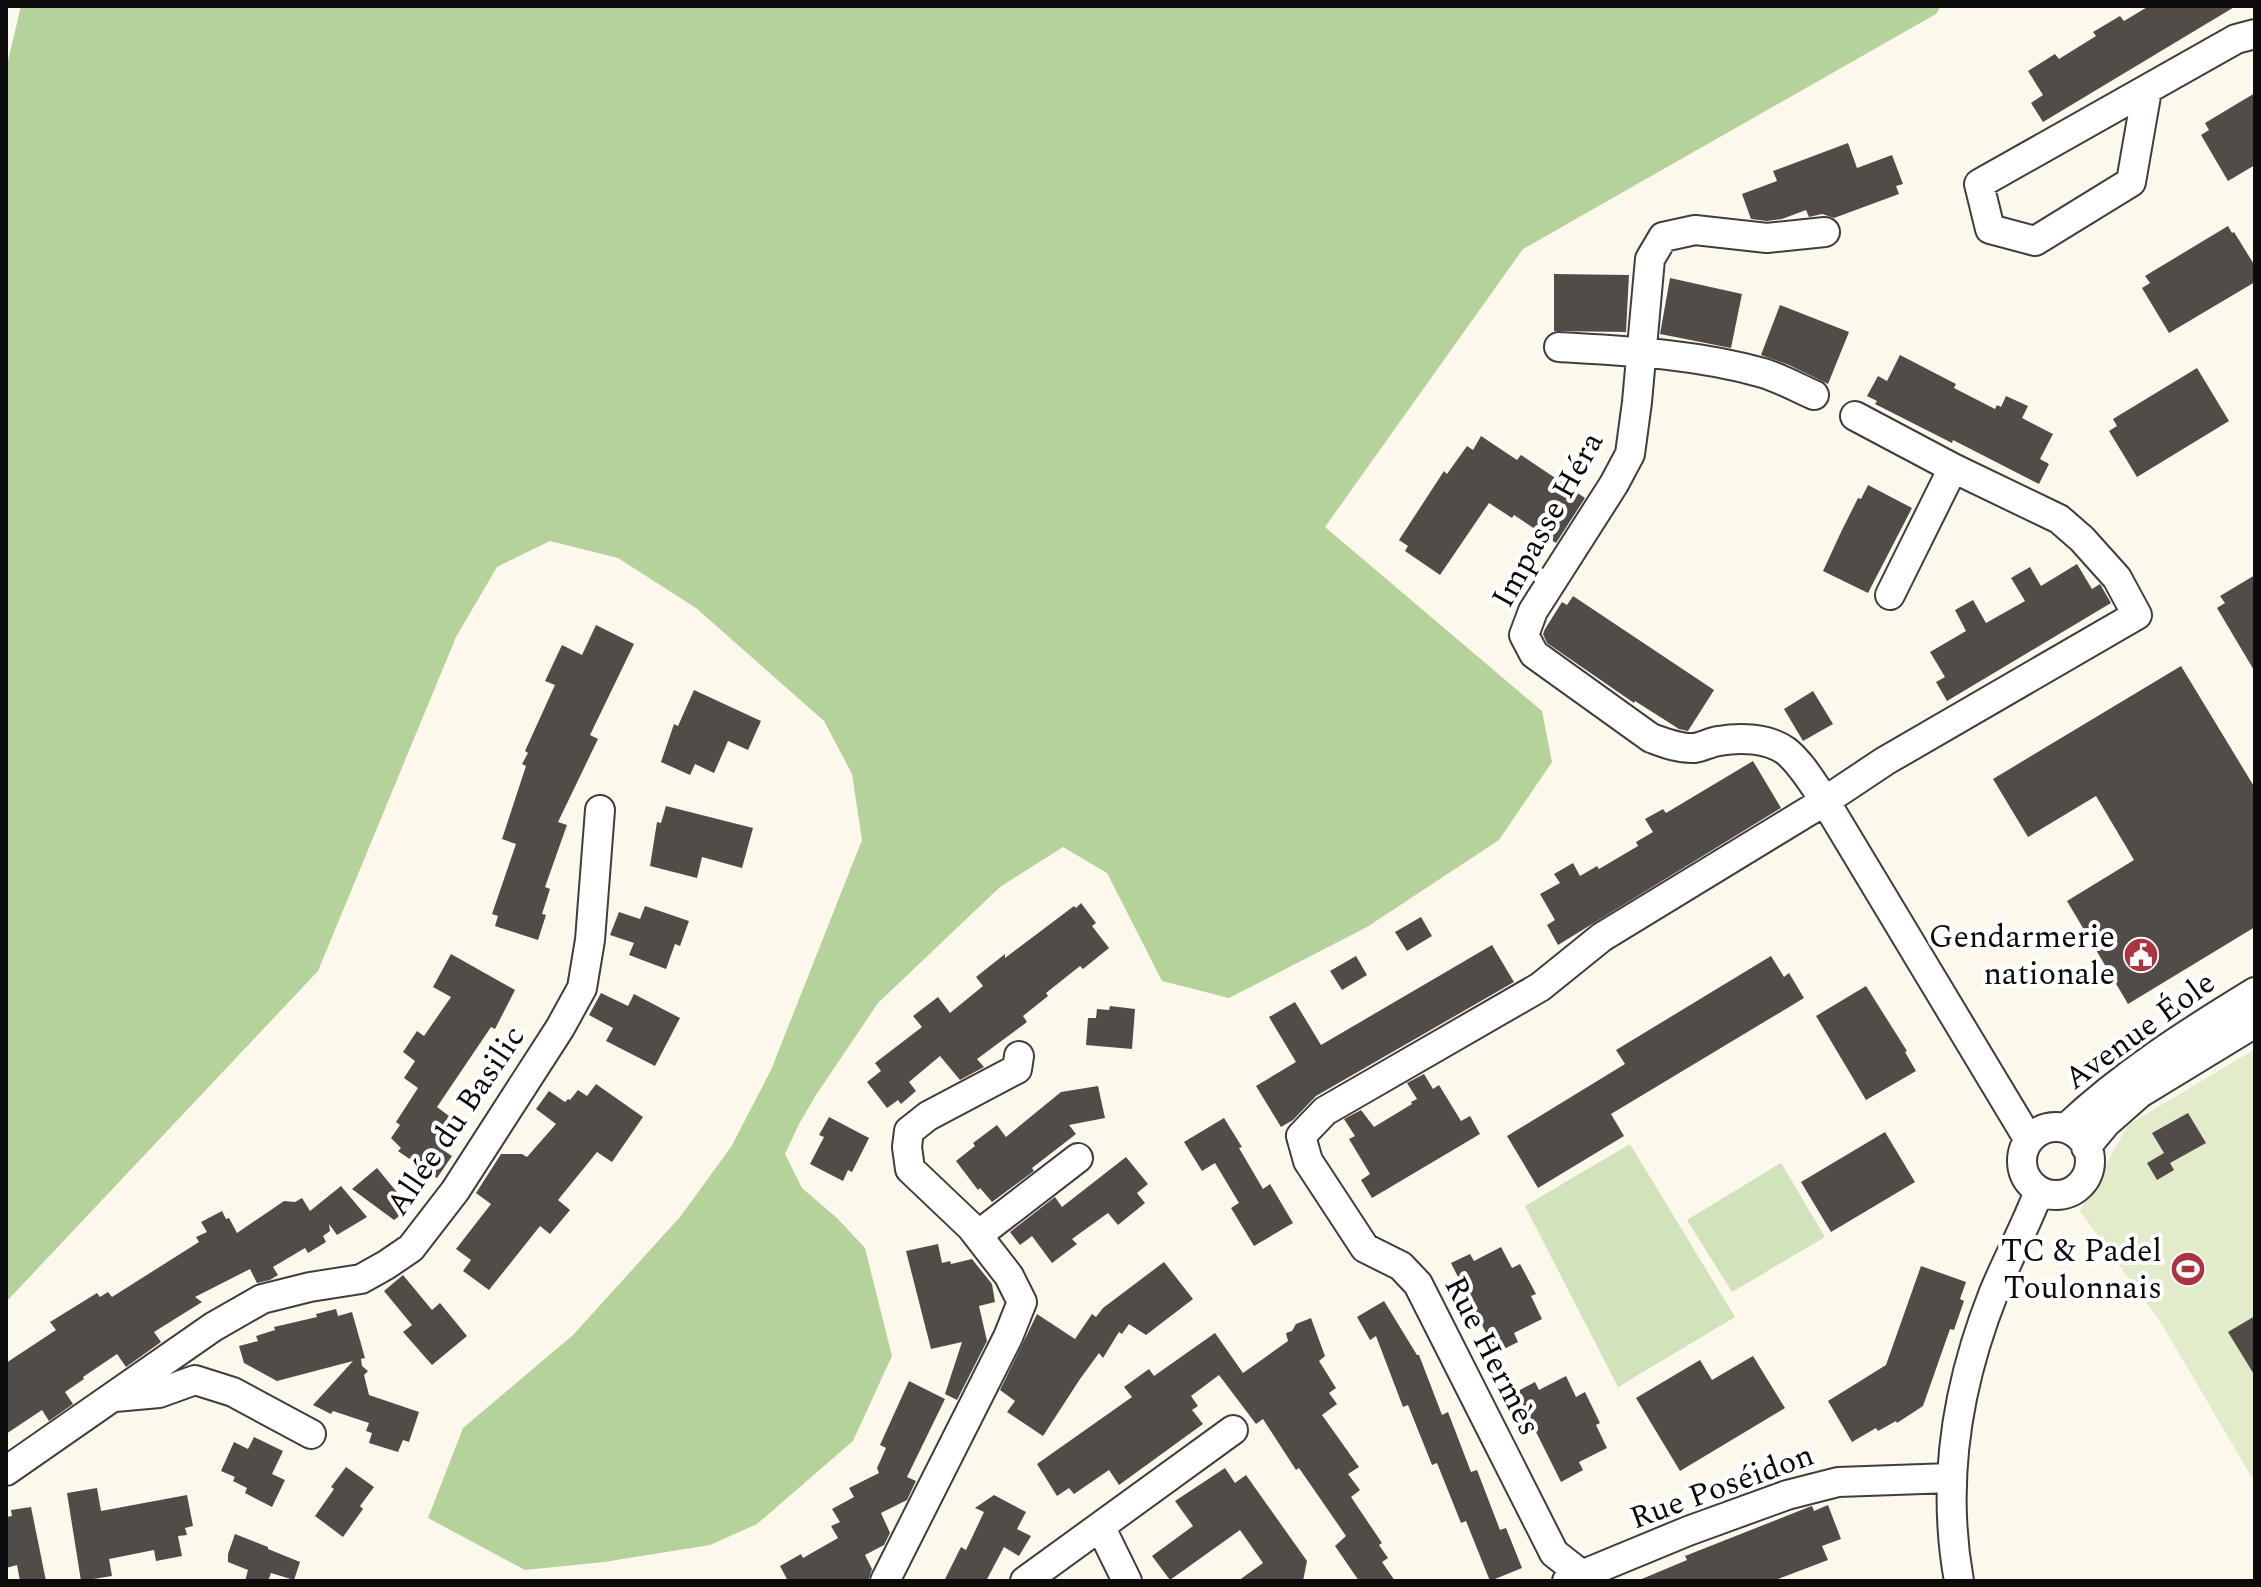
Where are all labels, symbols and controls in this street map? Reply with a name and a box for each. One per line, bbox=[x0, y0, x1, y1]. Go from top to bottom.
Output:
street label: Impasse Héra bbox=[1479, 423, 1617, 617]
place label: Gendarmerie nationale bbox=[1929, 913, 2115, 999]
public building icon: Gendarmerie nationale bbox=[2122, 936, 2160, 974]
street label: Avenue Éole bbox=[2054, 959, 2226, 1103]
street label: Allée du Basilic bbox=[374, 1016, 538, 1226]
place label: TC & Padel Toulonnais bbox=[2001, 1227, 2162, 1313]
sports icon: TC & Padel Toulonnais bbox=[2169, 1250, 2207, 1288]
street label: Rue Hermès bbox=[1431, 1268, 1553, 1444]
street label: Rue Poséidon bbox=[1623, 1431, 1821, 1543]

